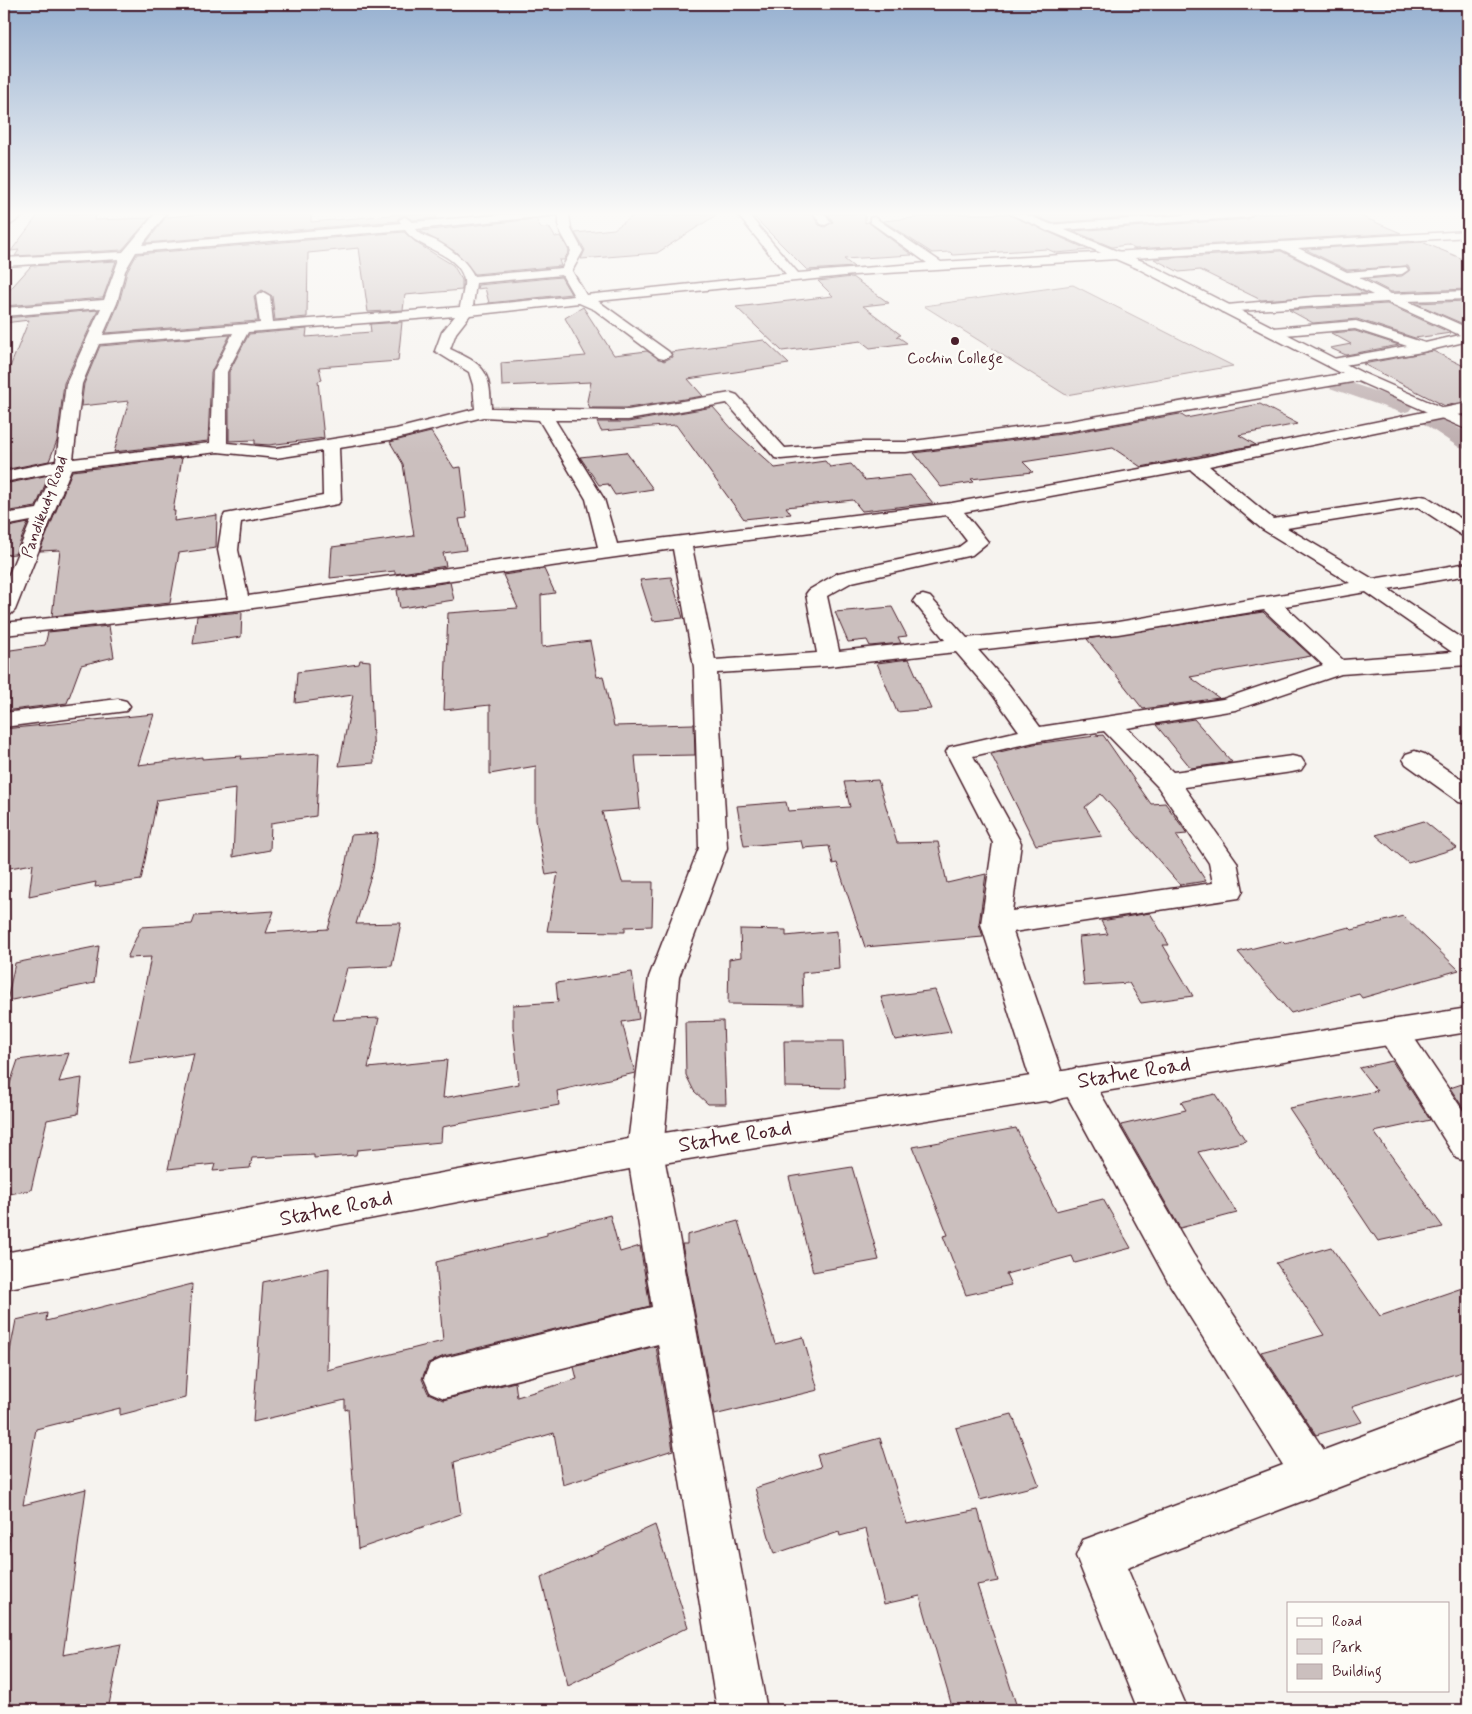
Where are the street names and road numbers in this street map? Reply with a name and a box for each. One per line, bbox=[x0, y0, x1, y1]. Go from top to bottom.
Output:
street label: Pandikudy Road bbox=[17, 453, 73, 561]
street label: Statue Road bbox=[1075, 1050, 1193, 1096]
street label: Statue Road bbox=[676, 1114, 794, 1160]
street label: Statue Road bbox=[277, 1184, 395, 1234]

